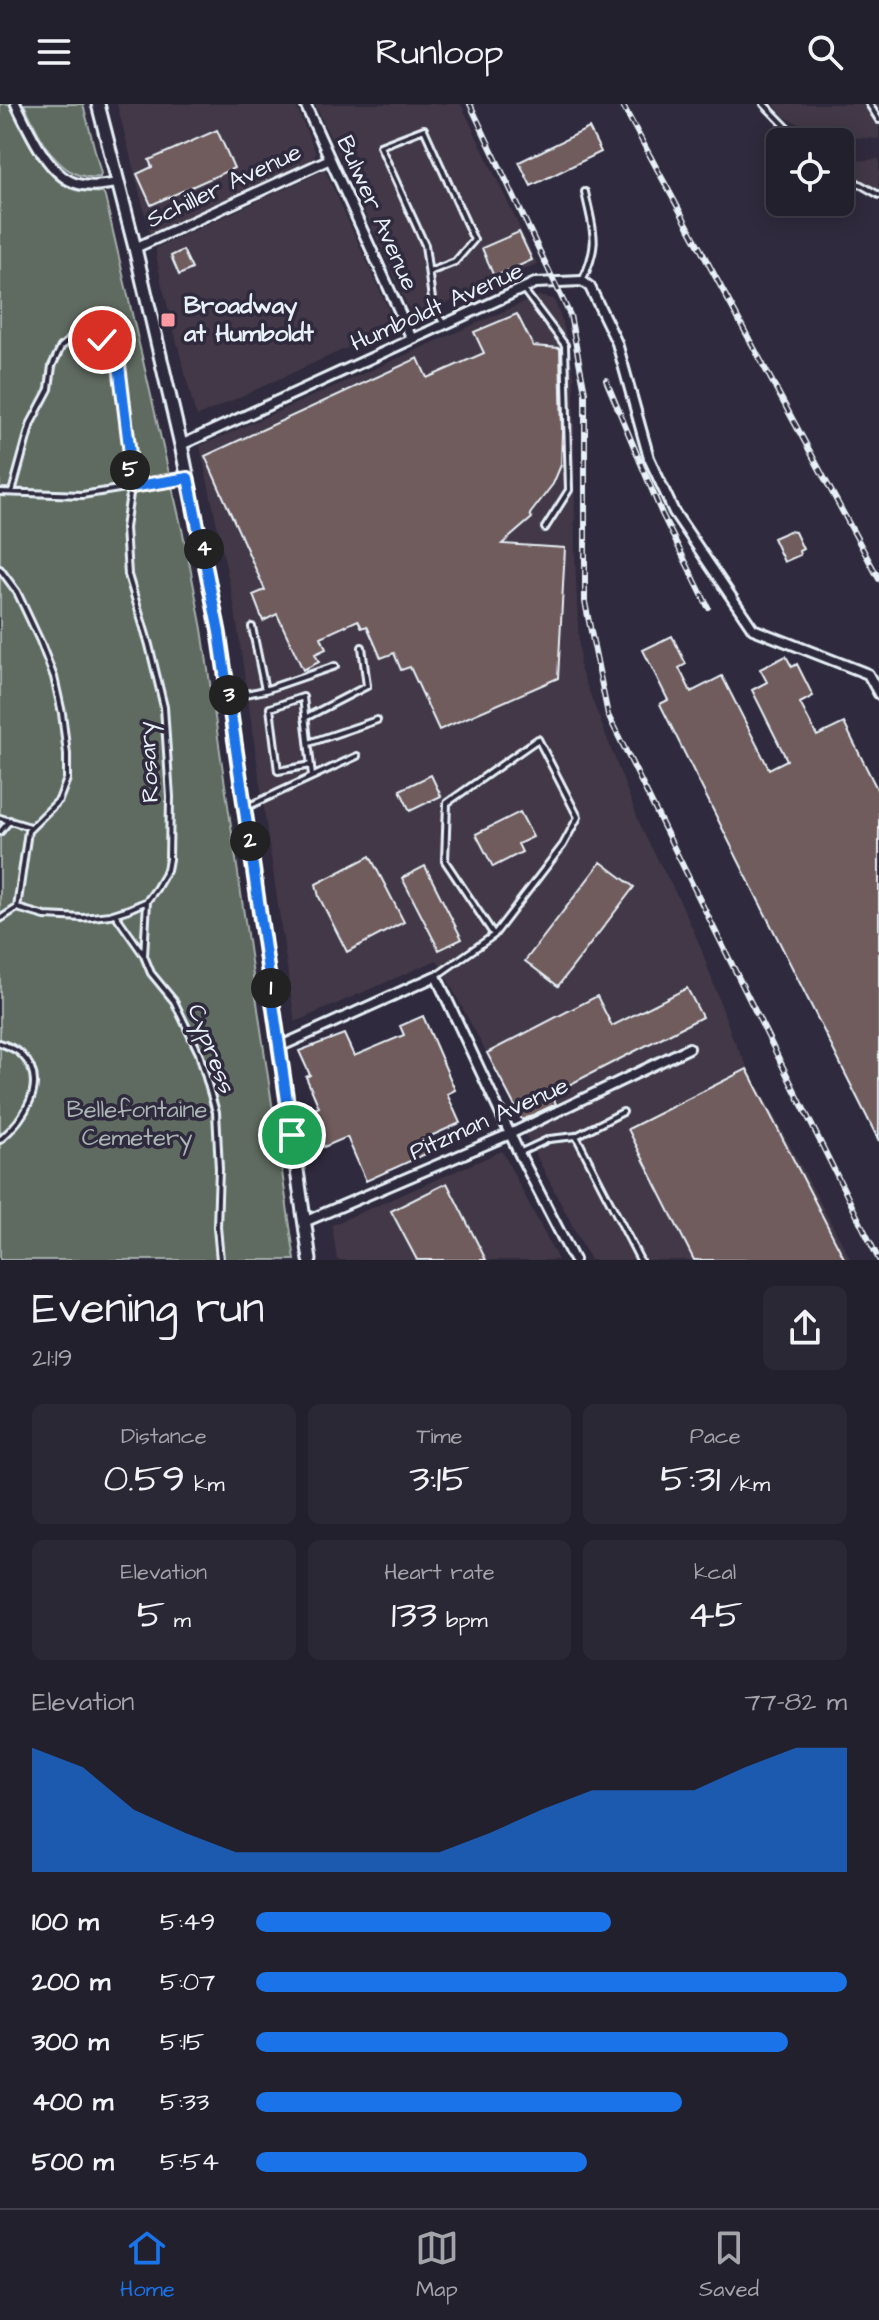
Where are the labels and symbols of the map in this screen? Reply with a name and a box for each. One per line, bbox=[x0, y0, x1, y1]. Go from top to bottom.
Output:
street label: Bulwer Avenue bbox=[328, 130, 426, 296]
street label: Schiller Avenue bbox=[141, 135, 307, 237]
street label: Humboldt Avenue bbox=[345, 254, 529, 360]
place label: Broadway at Humboldt bbox=[183, 289, 314, 351]
pin bbox=[68, 306, 136, 374]
marker: Broadway at Humboldt bbox=[159, 311, 177, 329]
pin: 5 bbox=[110, 450, 150, 490]
pin: 4 bbox=[184, 529, 224, 569]
pin: 3 bbox=[209, 675, 249, 715]
street label: Rosary bbox=[130, 720, 169, 803]
pin: 2 bbox=[230, 821, 270, 861]
pin: 1 bbox=[251, 968, 291, 1008]
street label: Cypress bbox=[177, 999, 244, 1099]
street label: Pitzman Avenue bbox=[404, 1069, 574, 1169]
park label: Bellefontaine Cemetery bbox=[67, 1093, 207, 1156]
pin bbox=[258, 1101, 326, 1169]

